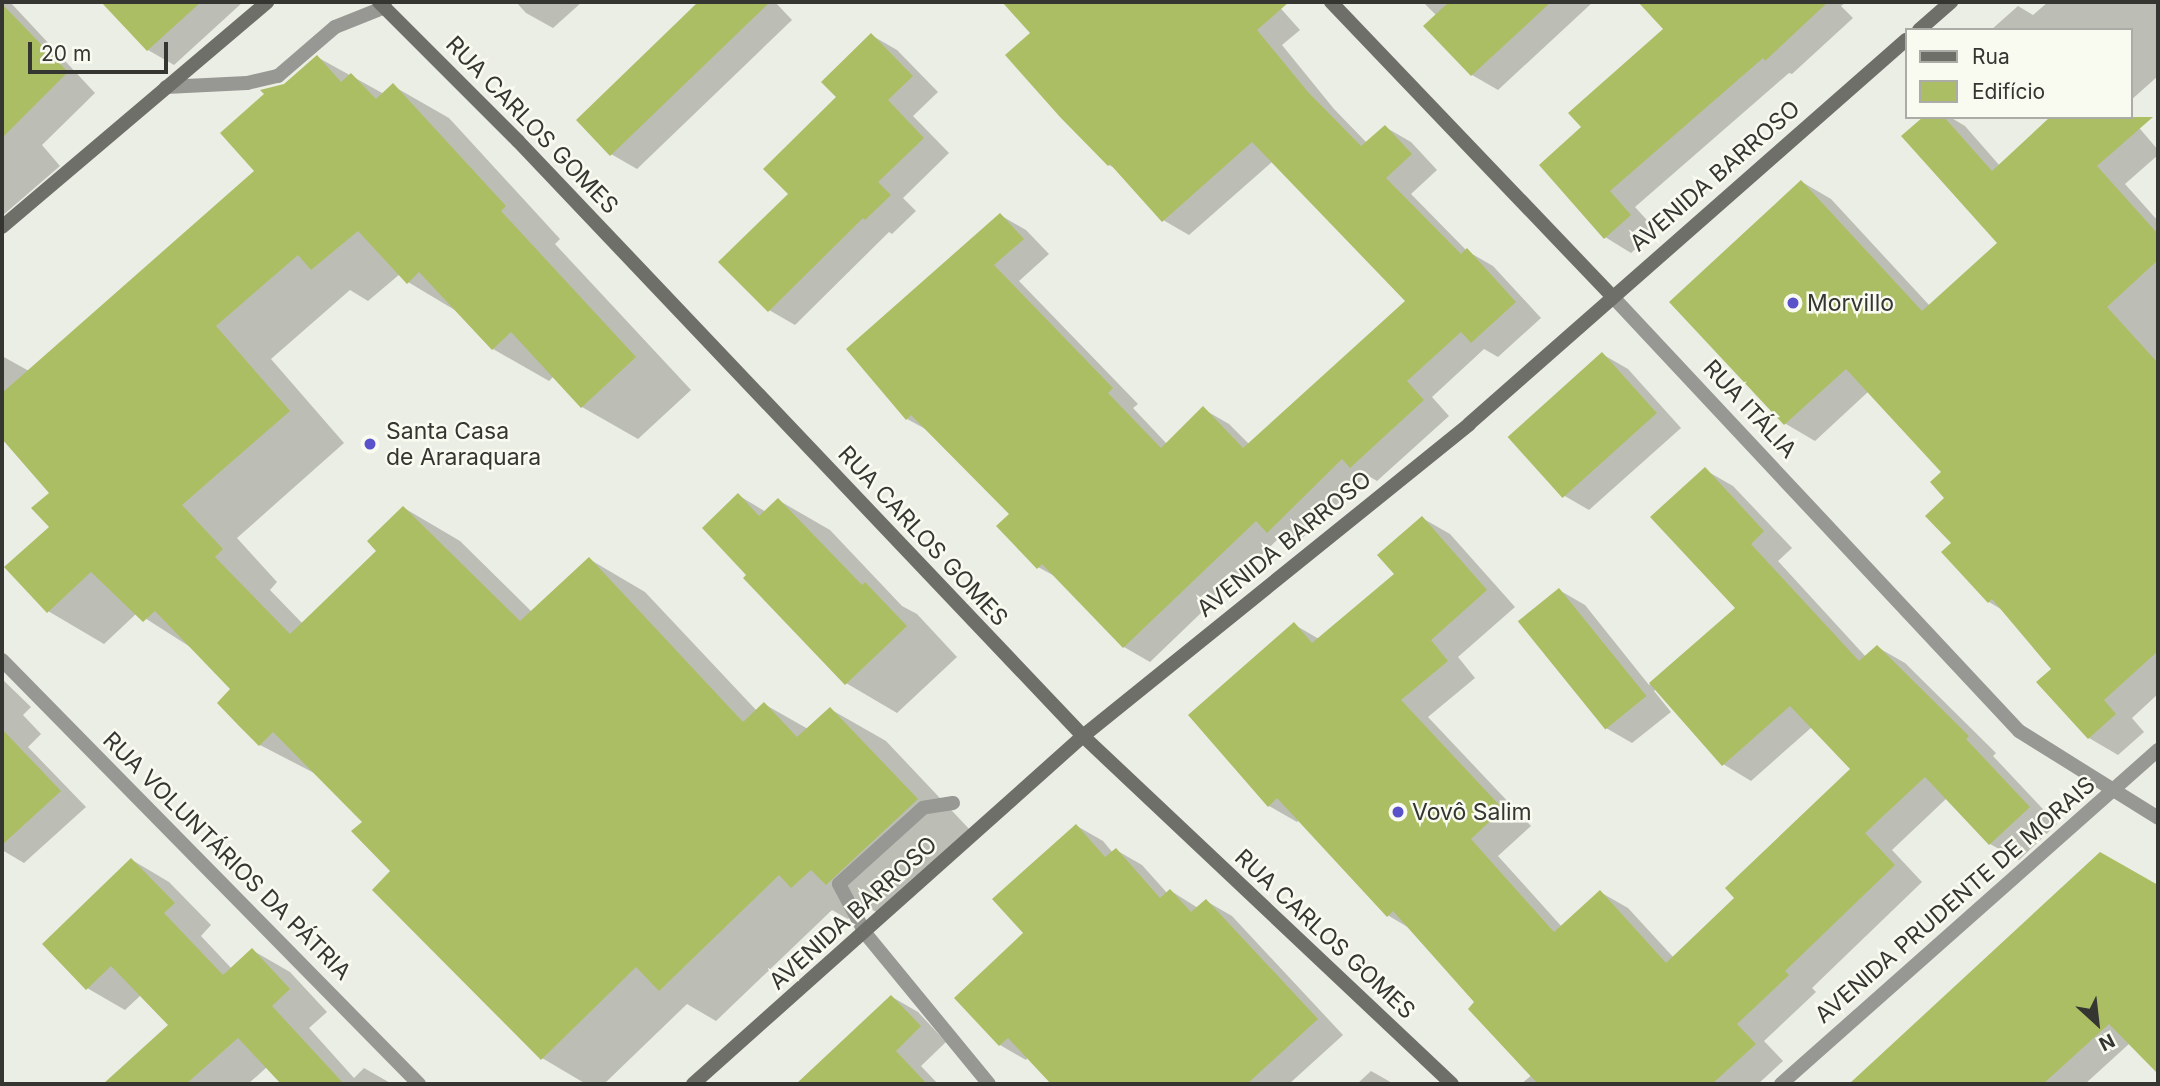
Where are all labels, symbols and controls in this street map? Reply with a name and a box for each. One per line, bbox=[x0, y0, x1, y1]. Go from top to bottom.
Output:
scale bar bbox=[32, 28, 172, 72]
legend bbox=[1904, 28, 2132, 119]
street label: RUA CARLOS GOMES bbox=[440, 30, 624, 220]
text: 20 m bbox=[41, 41, 91, 66]
text: Rua bbox=[1972, 44, 2010, 69]
text: Edifício bbox=[1972, 79, 2045, 104]
street label: AVENIDA BARROSO bbox=[1624, 95, 1806, 257]
place label: Morvillo bbox=[1807, 289, 1894, 317]
marker: Morvillo bbox=[1785, 295, 1801, 311]
street label: RUA ITÁLIA bbox=[1698, 354, 1802, 464]
place label: Santa Casa de Araraquara bbox=[386, 417, 541, 471]
marker: Santa Casa de Araraquara bbox=[360, 434, 380, 454]
street label: RUA CARLOS GOMES bbox=[832, 440, 1014, 632]
street label: AVENIDA BARROSO bbox=[1191, 465, 1377, 623]
street label: RUA VOLUNTÁRIOS DA PÁTRIA bbox=[97, 726, 357, 986]
street label: AVENIDA PRUDENTE DE MORAIS bbox=[1809, 771, 2101, 1029]
place label: Vovô Salim bbox=[1412, 798, 1532, 826]
marker: Vovô Salim bbox=[1390, 804, 1406, 820]
street label: AVENIDA BARROSO bbox=[763, 830, 943, 996]
street label: RUA CARLOS GOMES bbox=[1229, 843, 1421, 1025]
north arrow bbox=[2062, 988, 2132, 1058]
text: N bbox=[2095, 1029, 2118, 1056]

